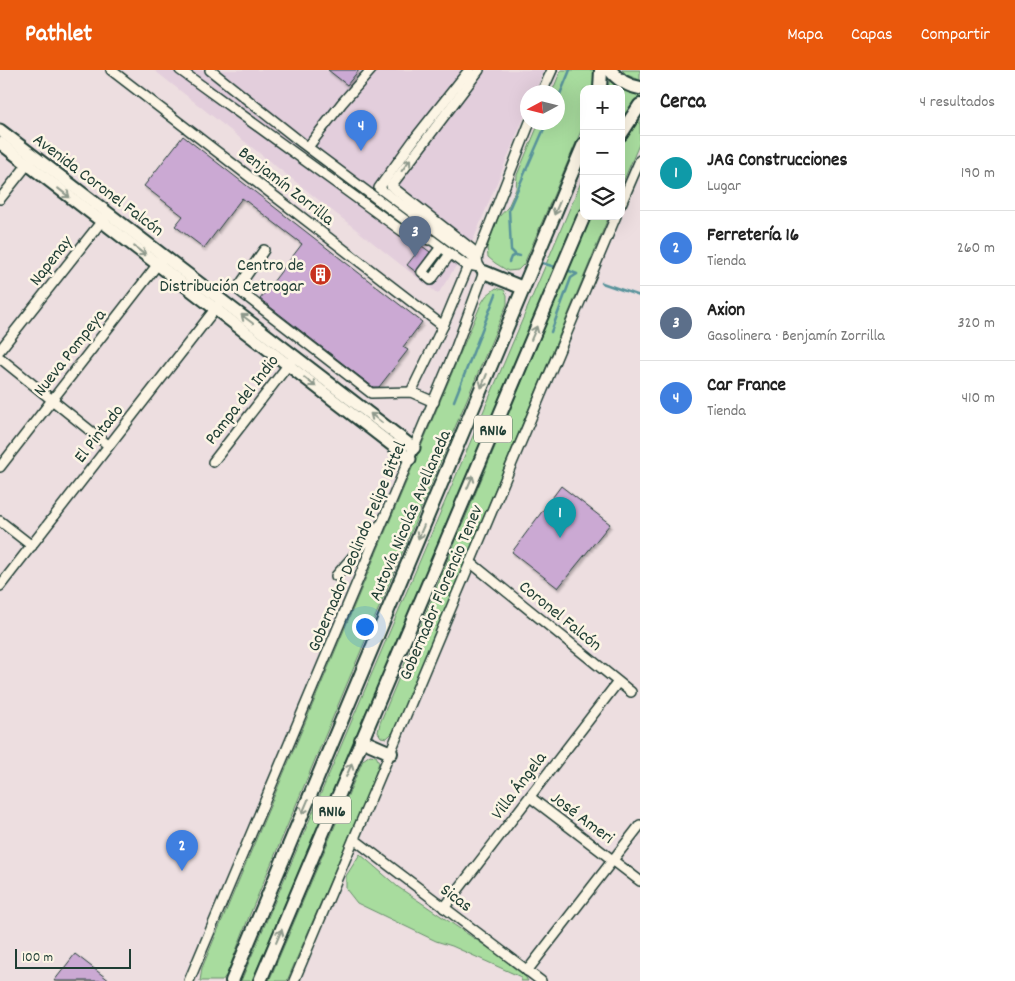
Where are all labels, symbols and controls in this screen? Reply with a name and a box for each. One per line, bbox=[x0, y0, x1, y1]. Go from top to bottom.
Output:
text: Pathlet bbox=[25, 18, 92, 52]
text: Mapa bbox=[787, 23, 823, 48]
text: Capas bbox=[851, 23, 893, 48]
text: Compartir bbox=[921, 23, 990, 48]
north arrow bbox=[520, 85, 565, 130]
map controls bbox=[580, 85, 625, 220]
button: + bbox=[580, 85, 625, 130]
text: Cerca bbox=[660, 88, 706, 118]
text: 4 resultados bbox=[920, 91, 995, 114]
pin: 4 bbox=[345, 110, 377, 151]
street label: Avenida Coronel Falcón bbox=[27, 128, 168, 244]
button: − bbox=[580, 130, 625, 175]
street label: Benjamín Zorrilla bbox=[232, 142, 339, 233]
text: JAG Construcciones bbox=[707, 148, 847, 175]
one-way arrow bbox=[401, 158, 411, 172]
text: 1 bbox=[674, 162, 678, 185]
text: 190 m bbox=[961, 162, 995, 185]
button: layers bbox=[580, 175, 625, 220]
text: Lugar bbox=[707, 175, 741, 198]
one-way arrow bbox=[58, 187, 71, 198]
one-way arrow bbox=[552, 200, 562, 215]
pin: 3 bbox=[399, 216, 431, 257]
text: Ferretería 16 bbox=[707, 223, 799, 250]
street label: Napenay bbox=[24, 231, 80, 292]
text: 2 bbox=[673, 237, 680, 260]
text: 260 m bbox=[957, 237, 995, 260]
one-way arrow bbox=[133, 245, 146, 256]
text: Tienda bbox=[707, 250, 746, 273]
place label: Centro de Distribución Cetrogar bbox=[160, 254, 304, 300]
building icon: Centro de Distribución Cetrogar bbox=[308, 262, 332, 286]
text: Axion bbox=[707, 298, 745, 325]
street label: Nueva Pompeya bbox=[29, 304, 114, 403]
text: 3 bbox=[672, 312, 680, 335]
text: 320 m bbox=[958, 312, 995, 335]
one-way arrow bbox=[241, 314, 254, 325]
text: Gasolinera · Benjamín Zorrilla bbox=[707, 325, 885, 348]
one-way arrow bbox=[530, 326, 539, 341]
street label: Pampa del Indio bbox=[200, 350, 286, 451]
one-way arrow bbox=[479, 373, 488, 388]
text: Car France bbox=[707, 373, 786, 400]
one-way arrow bbox=[303, 377, 316, 388]
text: 4 bbox=[673, 387, 679, 410]
text: 410 m bbox=[961, 387, 995, 410]
street label: El Pintado bbox=[69, 400, 131, 469]
text: Tienda bbox=[707, 400, 746, 423]
one-way arrow bbox=[369, 413, 383, 423]
road number: RN16 bbox=[474, 416, 512, 442]
street label: Autovía Nicolás Avellaneda bbox=[364, 426, 459, 605]
street label: Gobernador Deolindo Felipe Bittel bbox=[303, 437, 414, 656]
one-way arrow bbox=[466, 475, 476, 490]
pin: 1 bbox=[544, 497, 576, 538]
street label: Gobernador Florencio Tenev bbox=[394, 501, 491, 685]
one-way arrow bbox=[416, 524, 426, 539]
street label: Coronel Falcón bbox=[512, 576, 606, 658]
your location bbox=[352, 614, 378, 640]
street label: Villa Ángela bbox=[486, 747, 554, 826]
one-way arrow bbox=[344, 763, 354, 778]
street label: José Ameri bbox=[544, 787, 619, 851]
road number: RN16 bbox=[313, 796, 351, 824]
one-way arrow bbox=[300, 799, 310, 814]
pin: 2 bbox=[166, 830, 198, 871]
street label: Sicas bbox=[434, 879, 477, 919]
one-way arrow bbox=[274, 929, 284, 944]
scale bar bbox=[15, 946, 131, 969]
text: 100 m bbox=[22, 948, 53, 968]

